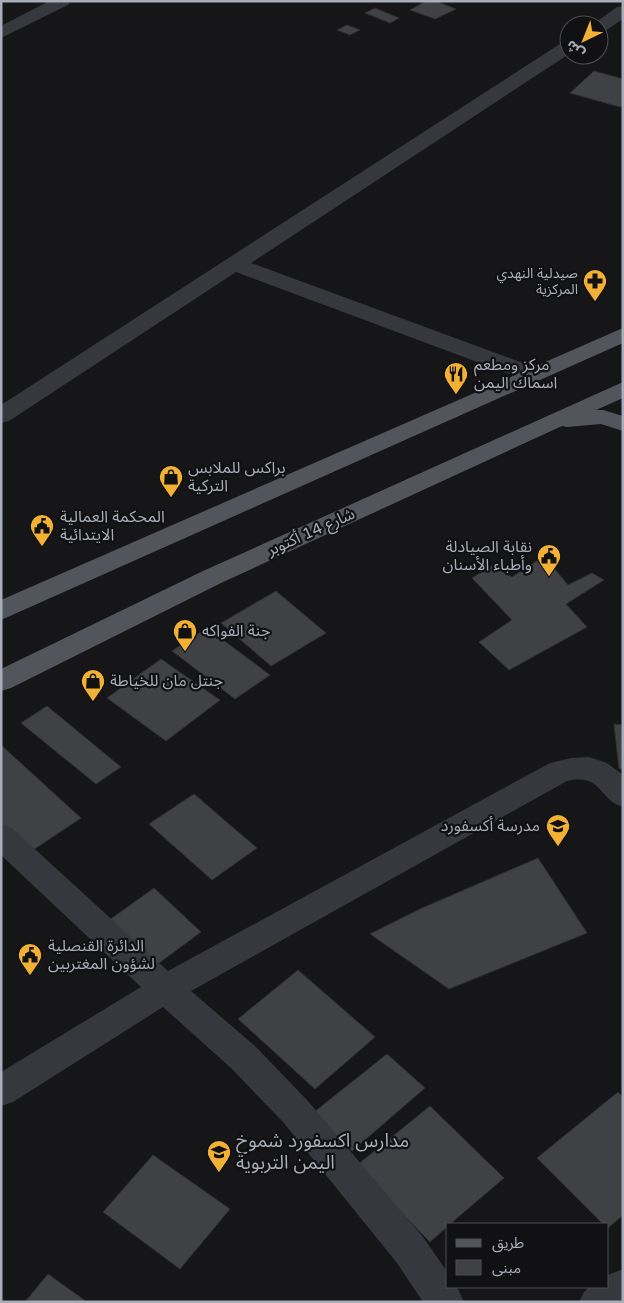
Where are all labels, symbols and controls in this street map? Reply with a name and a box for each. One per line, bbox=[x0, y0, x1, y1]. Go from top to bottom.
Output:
north arrow bbox=[559, 15, 609, 65]
text: ش bbox=[563, 36, 588, 62]
place label: صيدلية النهدي المركزية bbox=[496, 265, 578, 298]
pharmacy icon: صيدلية النهدي المركزية bbox=[582, 268, 608, 302]
place label: مركز ومطعم اسماك اليمن bbox=[474, 355, 557, 393]
restaurant icon: مركز ومطعم اسماك اليمن bbox=[443, 361, 469, 395]
place label: براكس للملابس التركية bbox=[188, 458, 286, 496]
shop icon: براكس للملابس التركية bbox=[158, 464, 184, 498]
street label: شارع 14 أكتوبر bbox=[263, 504, 359, 563]
place label: المحكمة العمالية الايتدائية bbox=[60, 507, 165, 545]
public building icon: المحكمة العمالية الايتدائية bbox=[29, 513, 55, 547]
place label: نقابة الصيادلة وأطباء الأسنان bbox=[443, 537, 532, 575]
public building icon: نقابة الصيادلة وأطباء الأسنان bbox=[536, 543, 562, 577]
shop icon: جنة الفواكه bbox=[172, 618, 198, 652]
place label: جنة الفواكه bbox=[202, 621, 270, 641]
shop icon: جنتل مان للخياطة bbox=[80, 668, 106, 702]
place label: جنتل مان للخياطة bbox=[110, 671, 223, 691]
school or university icon: مدرسة أكسفورد bbox=[545, 813, 571, 847]
place label: مدرسة أكسفورد bbox=[441, 816, 540, 836]
place label: الدائرة القنصلية لشؤون المغتربين bbox=[48, 936, 155, 974]
public building icon: الدائرة القنصلية لشؤون المغتربين bbox=[17, 942, 43, 976]
place label: مدارس اكسفورد شموخ اليمن التربوية bbox=[236, 1130, 409, 1174]
school or university icon: مدارس اكسفورد شموخ اليمن التربوية bbox=[206, 1139, 232, 1173]
legend bbox=[446, 1223, 609, 1288]
text: طريق bbox=[492, 1234, 524, 1253]
text: مبنى bbox=[492, 1259, 521, 1277]

